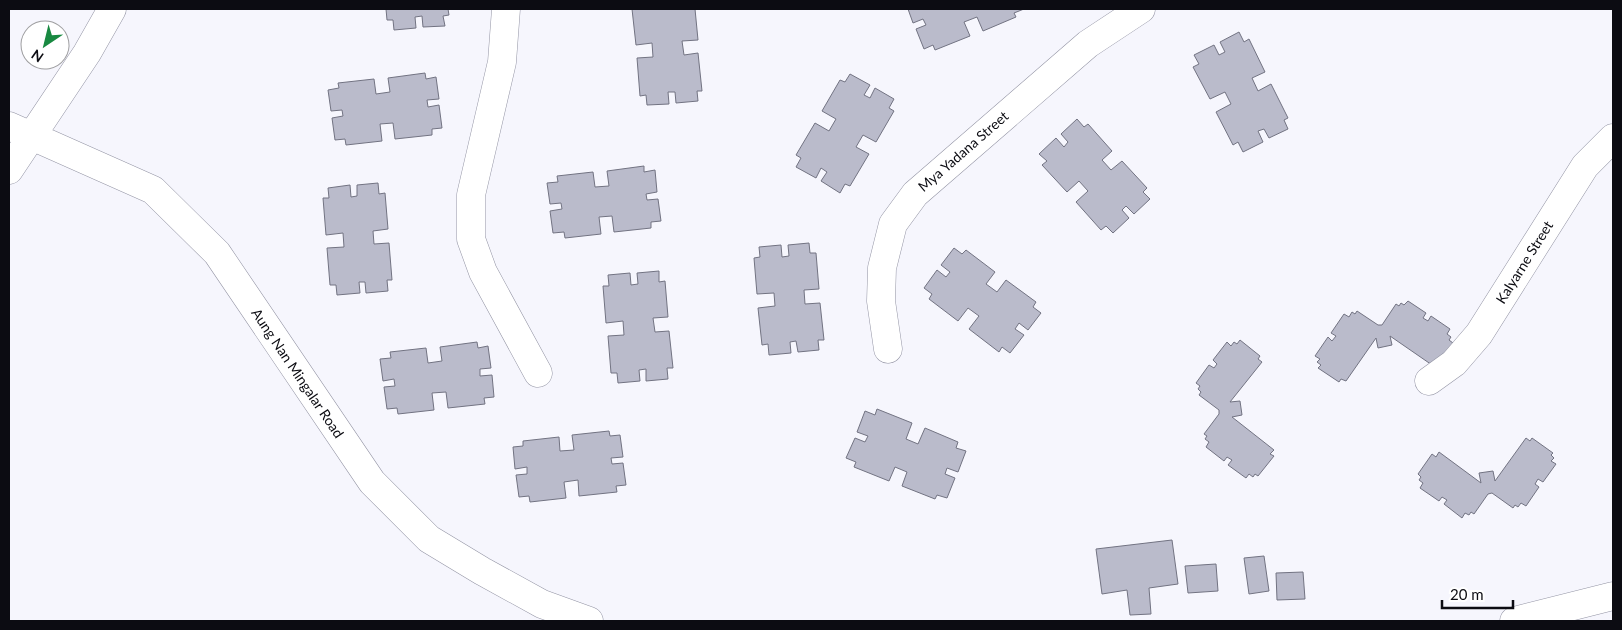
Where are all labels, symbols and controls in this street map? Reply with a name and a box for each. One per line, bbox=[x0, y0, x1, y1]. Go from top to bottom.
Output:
north arrow bbox=[20, 20, 70, 70]
text: N bbox=[28, 46, 47, 66]
street label: Mya Yadana Street bbox=[914, 107, 1012, 195]
street label: Kalyarne Street bbox=[1492, 218, 1556, 306]
street label: Aung Nan Mingalar Road bbox=[248, 305, 348, 441]
scale bar bbox=[1442, 578, 1513, 610]
text: 20 m bbox=[1450, 585, 1484, 603]

